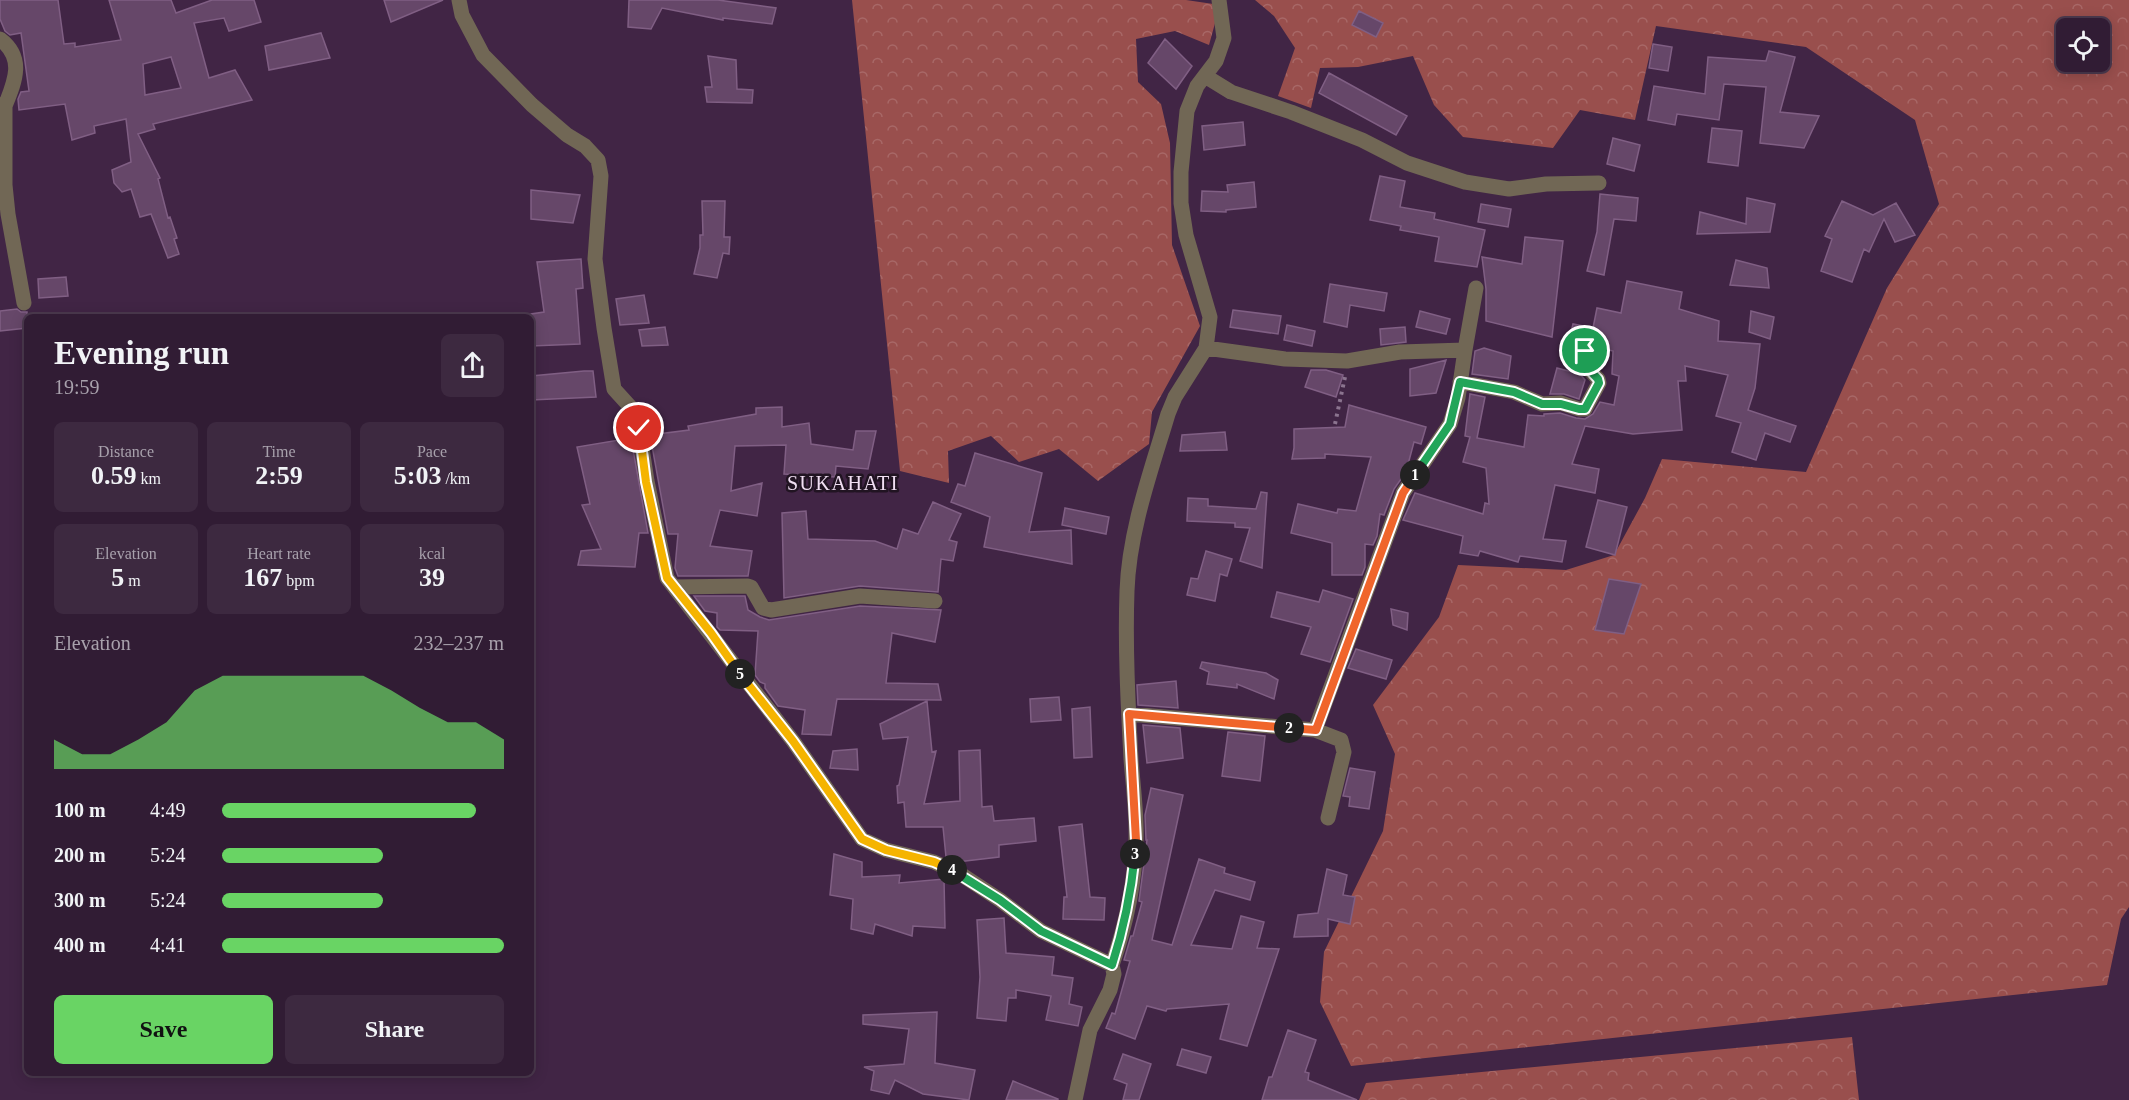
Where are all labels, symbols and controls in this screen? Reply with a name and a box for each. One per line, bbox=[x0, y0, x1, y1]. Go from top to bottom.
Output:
map controls bbox=[2056, 18, 2110, 72]
button: locate bbox=[2056, 18, 2110, 72]
pin bbox=[1559, 325, 1610, 376]
button: share bbox=[441, 334, 504, 397]
icon: arrive bbox=[1568, 334, 1601, 367]
text: Evening run bbox=[54, 335, 229, 371]
text: 19:59 bbox=[54, 376, 100, 398]
pin bbox=[613, 402, 664, 453]
icon: check bbox=[622, 411, 655, 444]
text: Distance bbox=[98, 443, 154, 460]
text: Time bbox=[262, 443, 296, 460]
text: Pace bbox=[417, 443, 447, 460]
pin: 1 bbox=[1400, 460, 1430, 490]
text: 0.59 bbox=[91, 461, 137, 490]
text: 2:59 bbox=[255, 461, 303, 490]
text: 5:03 bbox=[394, 461, 441, 490]
text: 1 bbox=[1411, 466, 1419, 483]
text: km bbox=[137, 470, 161, 487]
text: /km bbox=[441, 470, 470, 487]
district label: SUKAHATI bbox=[787, 472, 899, 494]
text: Elevation bbox=[95, 545, 157, 562]
text: Heart rate bbox=[247, 545, 311, 562]
text: kcal bbox=[419, 545, 445, 562]
text: 5 bbox=[111, 563, 124, 592]
text: 167 bbox=[243, 563, 282, 592]
text: 39 bbox=[419, 563, 445, 592]
text: m bbox=[124, 572, 141, 589]
text: bpm bbox=[282, 572, 315, 589]
text: Elevation bbox=[54, 632, 131, 654]
text: 232–237 m bbox=[413, 632, 504, 654]
pin: 5 bbox=[725, 659, 755, 689]
text: 5 bbox=[736, 665, 744, 682]
pin: 2 bbox=[1274, 713, 1304, 743]
text: 2 bbox=[1285, 719, 1293, 736]
text: 100 m bbox=[54, 799, 106, 821]
text: 4:49 bbox=[150, 799, 186, 821]
pin: 3 bbox=[1120, 839, 1150, 869]
text: 200 m bbox=[54, 844, 106, 866]
text: 5:24 bbox=[150, 844, 186, 866]
text: 3 bbox=[1131, 845, 1139, 862]
pin: 4 bbox=[937, 855, 967, 885]
text: 4 bbox=[948, 861, 956, 878]
text: 300 m bbox=[54, 889, 106, 911]
text: 5:24 bbox=[150, 889, 186, 911]
text: 400 m bbox=[54, 934, 106, 956]
text: 4:41 bbox=[150, 934, 186, 956]
button: Save bbox=[54, 995, 273, 1064]
button: Share bbox=[285, 995, 504, 1064]

